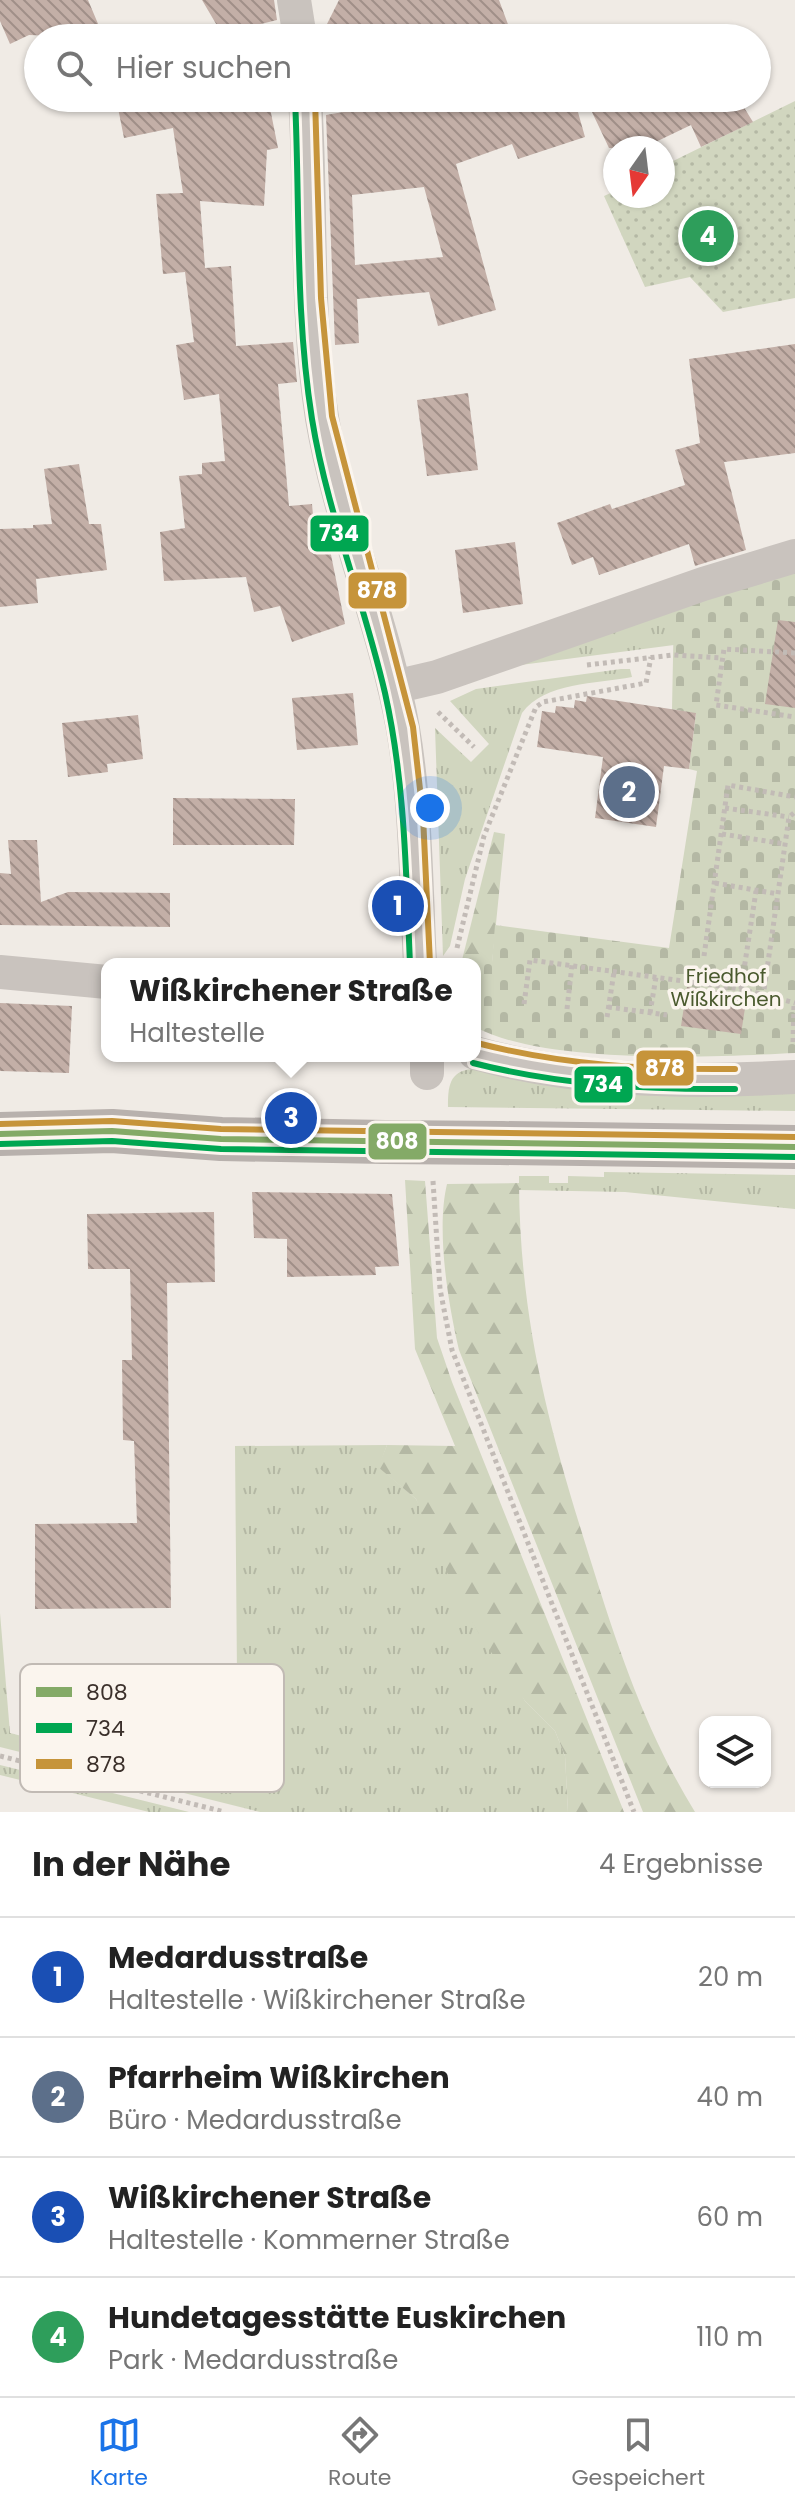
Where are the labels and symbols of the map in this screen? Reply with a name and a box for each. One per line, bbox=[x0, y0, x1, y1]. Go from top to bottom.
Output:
north arrow bbox=[603, 136, 675, 208]
pin: 4 bbox=[682, 206, 734, 266]
line badge: 734 bbox=[309, 514, 370, 553]
text: 734 bbox=[319, 518, 359, 549]
line badge: 878 bbox=[347, 571, 408, 610]
text: 878 bbox=[357, 575, 397, 606]
pin: 2 bbox=[603, 762, 655, 822]
your location bbox=[410, 788, 450, 828]
pin: 1 bbox=[372, 876, 424, 936]
park label: Friedhof Wißkirchen bbox=[671, 962, 781, 1013]
line badge: 878 bbox=[635, 1049, 695, 1087]
text: 878 bbox=[645, 1053, 685, 1084]
line badge: 734 bbox=[573, 1065, 634, 1104]
text: 734 bbox=[583, 1069, 623, 1100]
pin: 3 bbox=[265, 1088, 317, 1148]
line badge: 808 bbox=[367, 1122, 428, 1161]
text: 808 bbox=[376, 1126, 418, 1157]
legend bbox=[20, 1664, 284, 1792]
text: 808 bbox=[86, 1677, 128, 1708]
text: 734 bbox=[86, 1713, 125, 1744]
text: 878 bbox=[86, 1749, 126, 1780]

